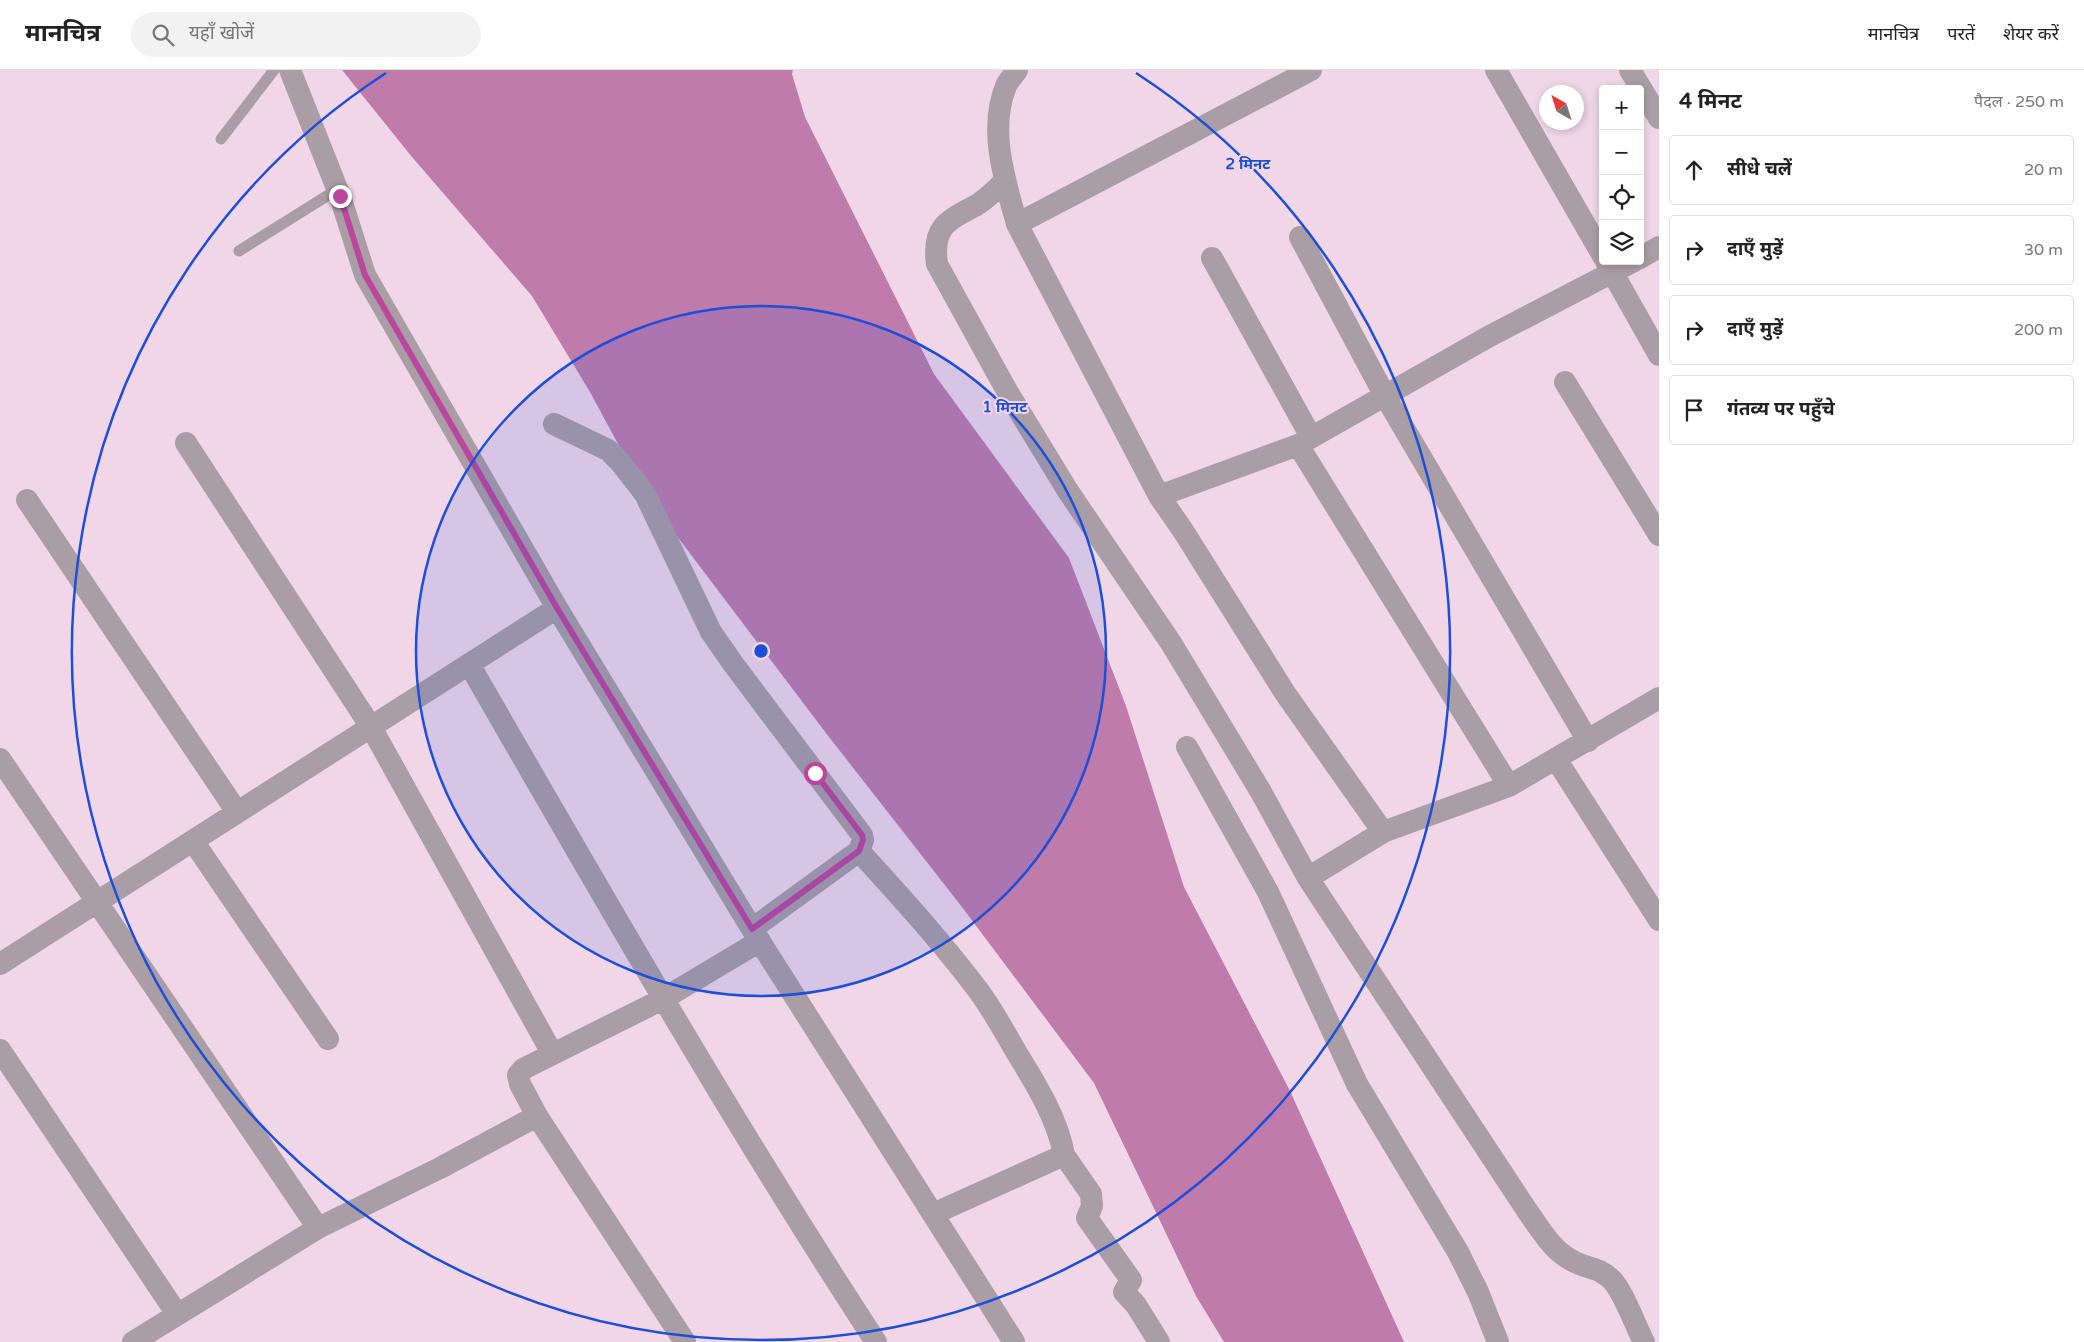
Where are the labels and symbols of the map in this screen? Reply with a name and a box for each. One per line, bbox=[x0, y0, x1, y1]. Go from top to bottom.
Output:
north arrow bbox=[1539, 85, 1584, 130]
text: 2 मिनट bbox=[1226, 155, 1271, 173]
route end bbox=[329, 185, 352, 208]
text: 1 मिनट bbox=[983, 398, 1028, 416]
centre of rings bbox=[752, 642, 770, 660]
route start bbox=[804, 762, 827, 785]

